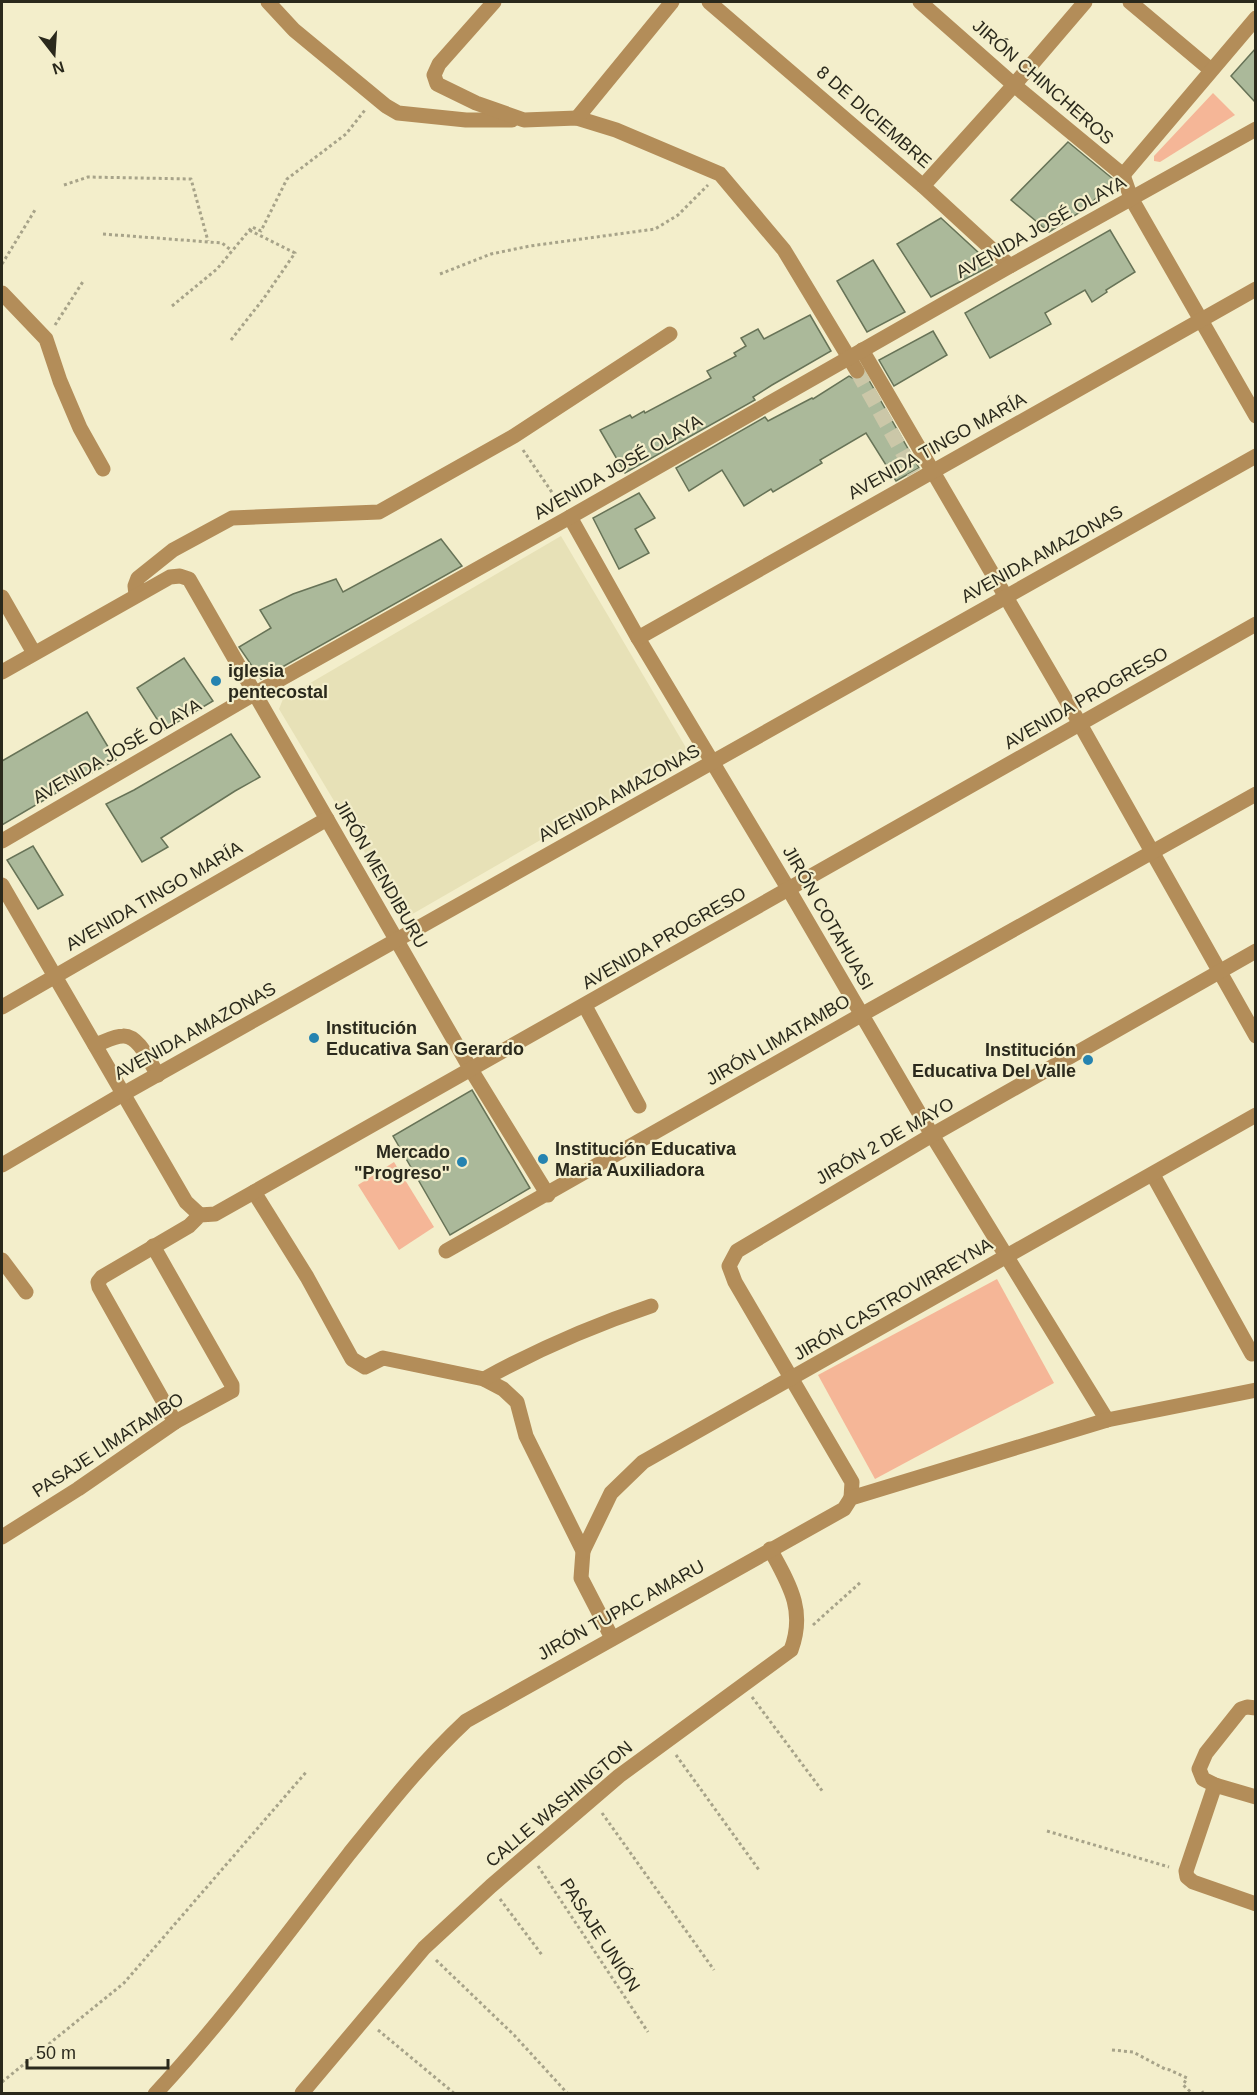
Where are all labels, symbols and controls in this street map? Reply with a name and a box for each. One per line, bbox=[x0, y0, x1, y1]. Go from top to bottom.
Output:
street label: JIRÓN CHINCHEROS bbox=[969, 15, 1118, 149]
north arrow bbox=[24, 24, 84, 84]
text: N bbox=[50, 58, 66, 78]
street label: 8 DE DICIEMBRE bbox=[813, 62, 935, 172]
street label: AVENIDA JOSÉ OLAYA bbox=[953, 172, 1129, 282]
street label: AVENIDA TINGO MARÍA bbox=[845, 389, 1029, 503]
street label: AVENIDA JOSÉ OLAYA bbox=[530, 411, 706, 523]
street label: AVENIDA AMAZONAS bbox=[958, 501, 1126, 607]
street label: AVENIDA PROGRESO bbox=[1001, 643, 1171, 753]
place label: iglesia pentecostal bbox=[228, 661, 328, 702]
marker: iglesia pentecostal bbox=[209, 674, 223, 688]
street label: AVENIDA JOSÉ OLAYA bbox=[29, 695, 205, 807]
street label: AVENIDA AMAZONAS bbox=[535, 740, 703, 846]
street label: JIRÓN MENDIBURU bbox=[330, 796, 433, 952]
street label: AVENIDA TINGO MARÍA bbox=[62, 837, 246, 955]
street label: JIRÓN COTAHUASI bbox=[779, 842, 878, 993]
street label: AVENIDA PROGRESO bbox=[579, 883, 749, 993]
street label: AVENIDA AMAZONAS bbox=[111, 978, 279, 1084]
street label: JIRÓN LIMATAMBO bbox=[702, 990, 853, 1089]
place label: Institución Educativa San Gerardo bbox=[326, 1018, 524, 1059]
marker: Institución Educativa San Gerardo bbox=[307, 1031, 321, 1045]
place label: Institución Educativa Del Valle bbox=[912, 1040, 1076, 1081]
marker: Institución Educativa Del Valle bbox=[1081, 1053, 1095, 1067]
street label: JIRÓN 2 DE MAYO bbox=[812, 1093, 957, 1189]
place label: Institución Educativa Maria Auxiliadora bbox=[555, 1139, 737, 1180]
place label: Mercado "Progreso" bbox=[354, 1142, 450, 1183]
marker: Institución Educativa Maria Auxiliadora bbox=[536, 1152, 550, 1166]
marker: Mercado "Progreso" bbox=[455, 1155, 469, 1169]
street label: JIRÓN CASTROVIRREYNA bbox=[790, 1233, 996, 1364]
street label: PASAJE LIMATAMBO bbox=[29, 1389, 187, 1501]
street label: JIRÓN TUPAC AMARU bbox=[534, 1555, 708, 1664]
street label: CALLE WASHINGTON bbox=[482, 1737, 636, 1871]
street label: PASAJE UNIÓN bbox=[556, 1874, 645, 1995]
scale bar bbox=[27, 2032, 168, 2070]
text: 50 m bbox=[36, 2043, 76, 2063]

